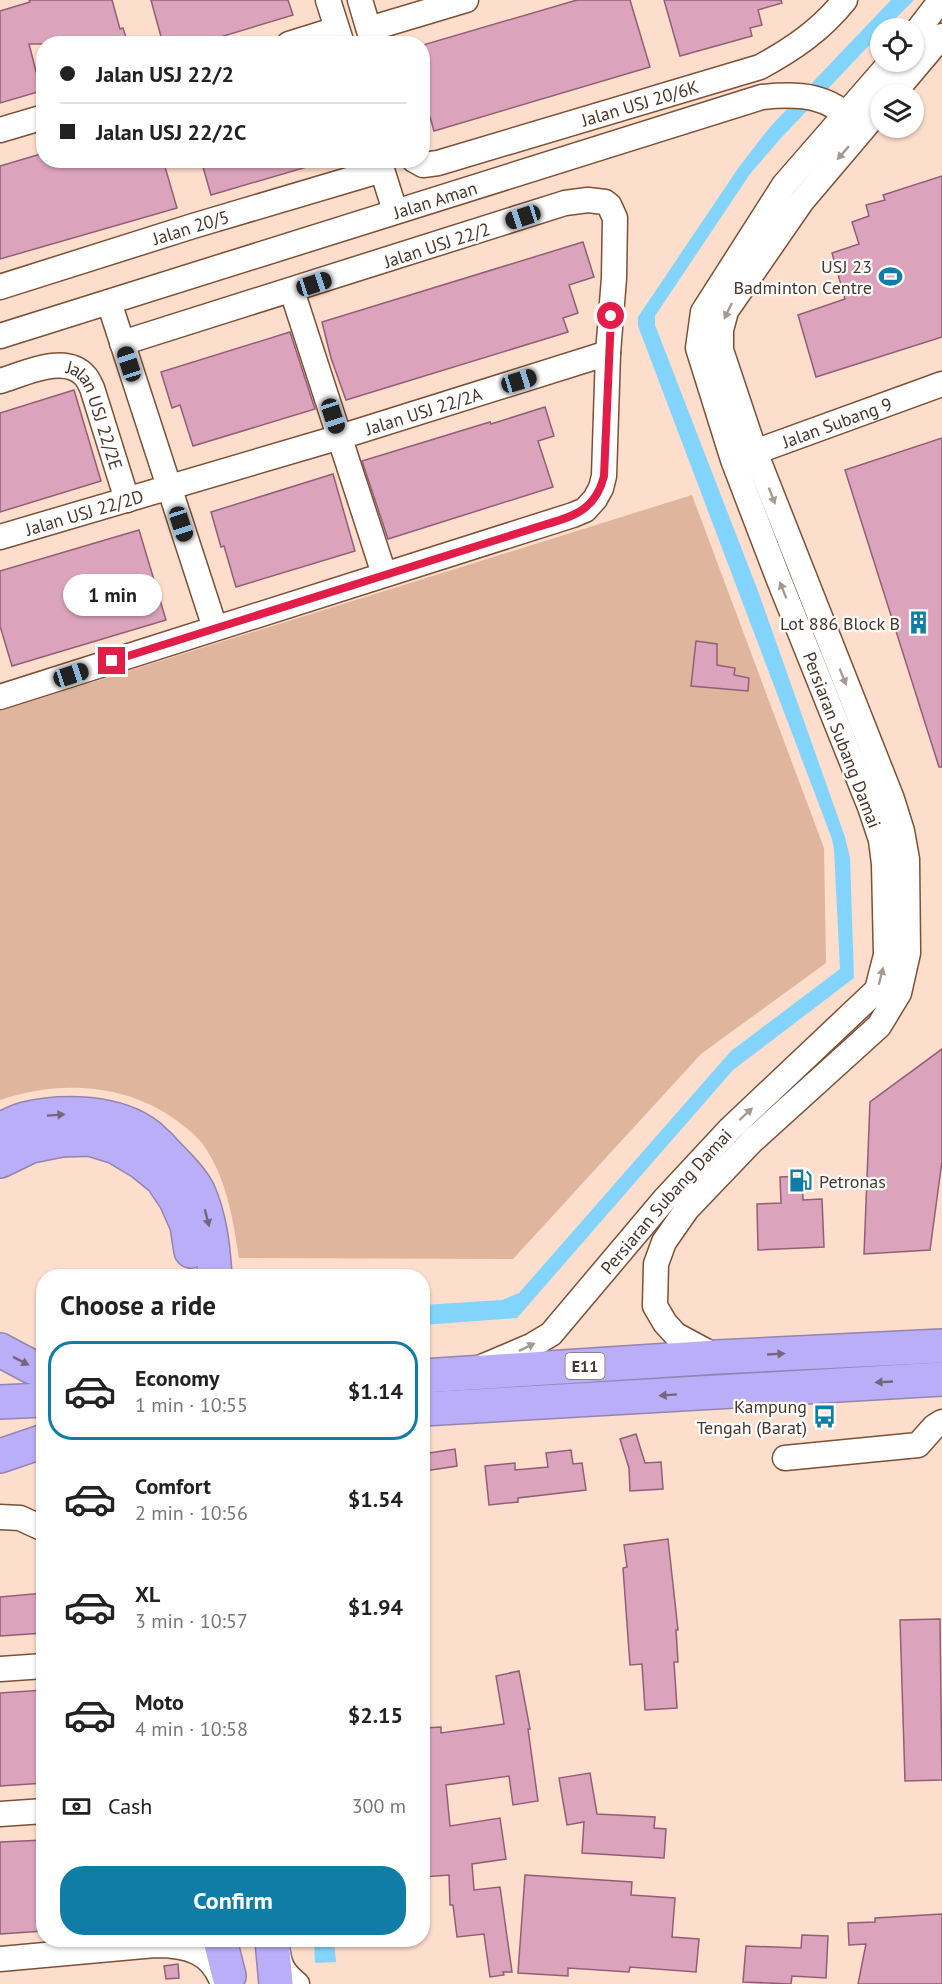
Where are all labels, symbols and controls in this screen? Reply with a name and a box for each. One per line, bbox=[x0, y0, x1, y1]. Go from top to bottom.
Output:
map controls bbox=[870, 18, 924, 138]
button: locate bbox=[870, 18, 924, 72]
text: Jalan USJ 22/2 bbox=[96, 60, 234, 88]
street label: Jalan USJ 20/6K bbox=[577, 74, 701, 131]
button: layers bbox=[870, 84, 924, 138]
text: Jalan USJ 22/2C bbox=[96, 118, 246, 146]
one-way arrow bbox=[836, 145, 849, 161]
street label: Jalan Aman bbox=[389, 176, 480, 224]
car bbox=[503, 203, 543, 231]
street label: Jalan 20/5 bbox=[149, 204, 232, 250]
street label: Jalan USJ 22/2 bbox=[380, 217, 493, 273]
place label: USJ 23 Badminton Centre bbox=[733, 255, 872, 299]
sports icon: USJ 23 Badminton Centre bbox=[877, 263, 903, 289]
car bbox=[294, 270, 334, 298]
route start bbox=[597, 302, 624, 329]
one-way arrow bbox=[724, 302, 733, 319]
car bbox=[115, 344, 143, 384]
street label: Jalan USJ 22/2E bbox=[63, 355, 128, 472]
car bbox=[499, 367, 539, 395]
street label: Jalan USJ 22/2A bbox=[362, 382, 485, 440]
street label: Jalan Subang 9 bbox=[778, 392, 895, 453]
car bbox=[319, 396, 347, 436]
street label: Jalan USJ 22/2D bbox=[22, 484, 146, 541]
one-way arrow bbox=[767, 487, 777, 505]
car bbox=[167, 504, 195, 544]
callout: 1 min bbox=[63, 574, 162, 616]
one-way arrow bbox=[778, 581, 788, 599]
text: 1 min bbox=[88, 582, 137, 608]
building icon: Lot 886 Block B bbox=[905, 610, 931, 636]
place label: Lot 886 Block B bbox=[780, 612, 900, 635]
route end bbox=[98, 647, 125, 674]
street label: Persiaran Subang Damai bbox=[798, 649, 886, 831]
car bbox=[51, 661, 91, 689]
one-way arrow bbox=[839, 668, 848, 686]
one-way arrow bbox=[876, 967, 886, 985]
one-way arrow bbox=[738, 1107, 753, 1121]
one-way arrow bbox=[47, 1110, 66, 1120]
street label: Persiaran Subang Damai bbox=[595, 1123, 736, 1279]
fuel station icon: Petronas bbox=[788, 1168, 814, 1194]
place label: Petronas bbox=[819, 1170, 886, 1193]
one-way arrow bbox=[202, 1209, 212, 1227]
text: Choose a ride bbox=[60, 1288, 216, 1322]
one-way arrow bbox=[519, 1343, 536, 1352]
one-way arrow bbox=[766, 1350, 785, 1359]
road number: E11 bbox=[566, 1353, 604, 1379]
one-way arrow bbox=[13, 1357, 30, 1366]
icon: car bbox=[63, 1364, 117, 1418]
text: Economy bbox=[135, 1364, 219, 1392]
text: $1.14 bbox=[348, 1377, 403, 1405]
one-way arrow bbox=[874, 1378, 893, 1387]
one-way arrow bbox=[658, 1390, 677, 1400]
text: 1 min · 10:55 bbox=[135, 1392, 248, 1418]
place label: Kampung Tengah (Barat) bbox=[696, 1395, 807, 1439]
bus stop icon: Kampung Tengah (Barat) bbox=[812, 1403, 838, 1429]
icon: car bbox=[63, 1472, 117, 1526]
text: Comfort bbox=[135, 1472, 211, 1500]
text: $1.54 bbox=[348, 1485, 403, 1513]
text: 2 min · 10:56 bbox=[135, 1500, 248, 1526]
icon: car bbox=[63, 1580, 117, 1634]
text: XL bbox=[135, 1580, 160, 1608]
text: $1.94 bbox=[348, 1593, 403, 1621]
text: 3 min · 10:57 bbox=[135, 1608, 248, 1634]
icon: car bbox=[63, 1688, 117, 1742]
text: Moto bbox=[135, 1688, 184, 1716]
text: $2.15 bbox=[348, 1701, 403, 1729]
text: 4 min · 10:58 bbox=[135, 1716, 248, 1742]
icon: cash bbox=[60, 1790, 93, 1823]
text: Cash bbox=[108, 1792, 152, 1820]
text: 300 m bbox=[352, 1793, 406, 1819]
button: Confirm bbox=[60, 1866, 406, 1935]

